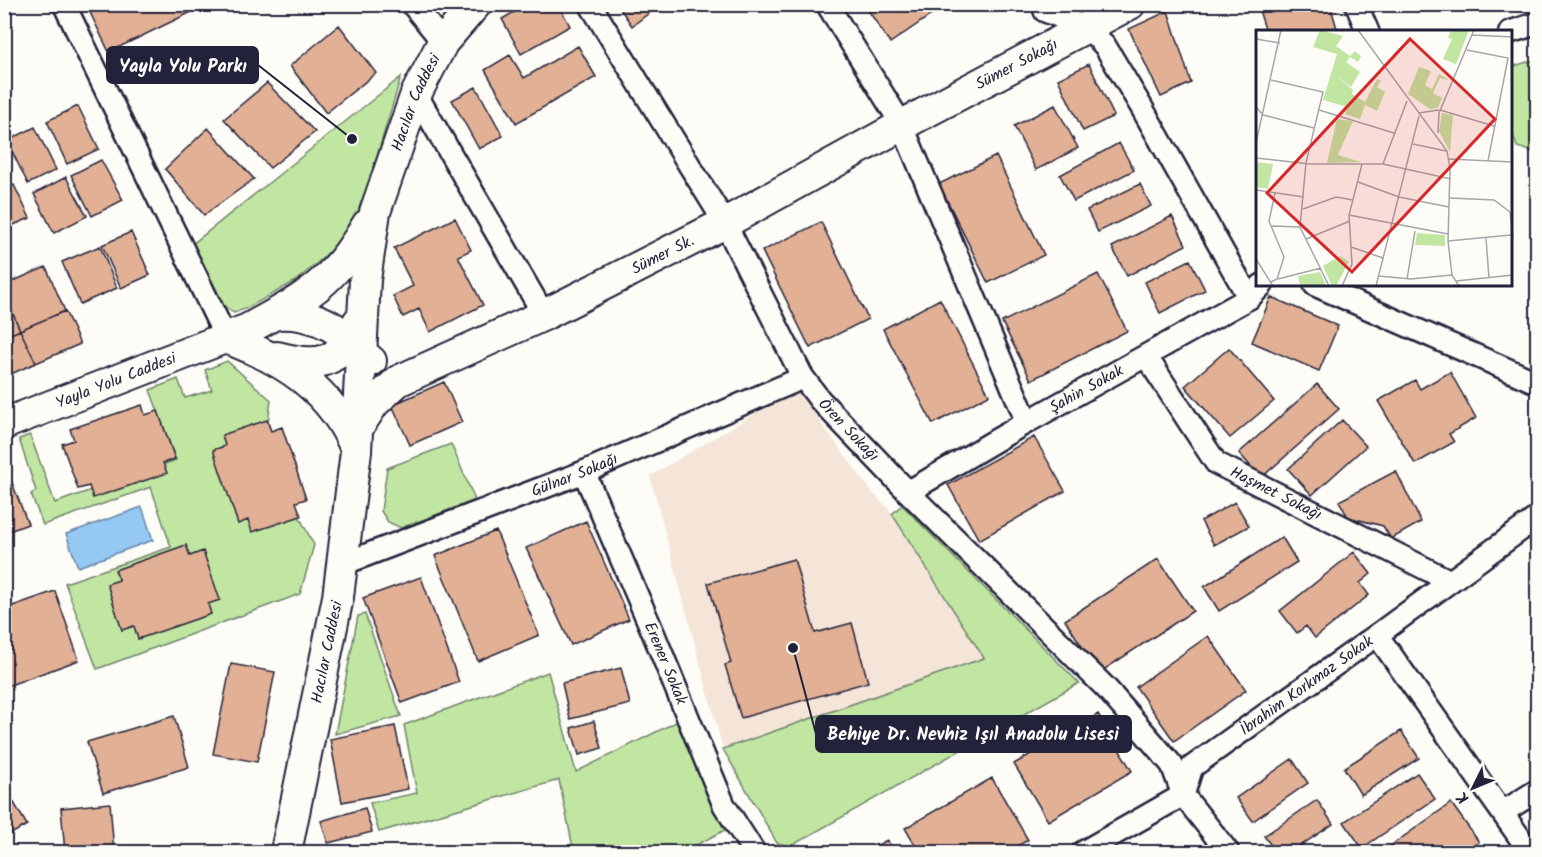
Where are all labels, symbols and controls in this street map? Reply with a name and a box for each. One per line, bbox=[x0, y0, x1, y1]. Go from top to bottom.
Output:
inset map bbox=[1256, 30, 1512, 286]
street label: Sümer Sokağı bbox=[971, 32, 1062, 96]
callout: Yayla Yolu Parkı bbox=[107, 47, 258, 83]
street label: Hacılar Caddesi bbox=[384, 49, 448, 155]
text: Yayla Yolu Parkı bbox=[119, 53, 247, 82]
street label: Sümer Sk. bbox=[627, 228, 699, 281]
street label: Yayla Yolu Caddesi bbox=[52, 345, 181, 415]
street label: Şahin Sokak bbox=[1045, 358, 1129, 420]
street label: Ören Sokağı bbox=[812, 392, 885, 467]
street label: Gülnar Sokağı bbox=[527, 446, 622, 504]
street label: Haşmet Sokağı bbox=[1226, 460, 1326, 527]
street label: Hacılar Caddesi bbox=[304, 598, 350, 705]
street label: Erener Sokak bbox=[637, 618, 694, 709]
street label: İbrahim Korkmaz Sokak bbox=[1234, 629, 1379, 742]
callout: Behiye Dr. Nevhiz Işıl Anadolu Lisesi bbox=[816, 716, 1131, 752]
text: Behiye Dr. Nevhiz Işıl Anadolu Lisesi bbox=[827, 721, 1119, 750]
north arrow bbox=[1443, 758, 1503, 818]
text: K bbox=[1450, 785, 1476, 809]

